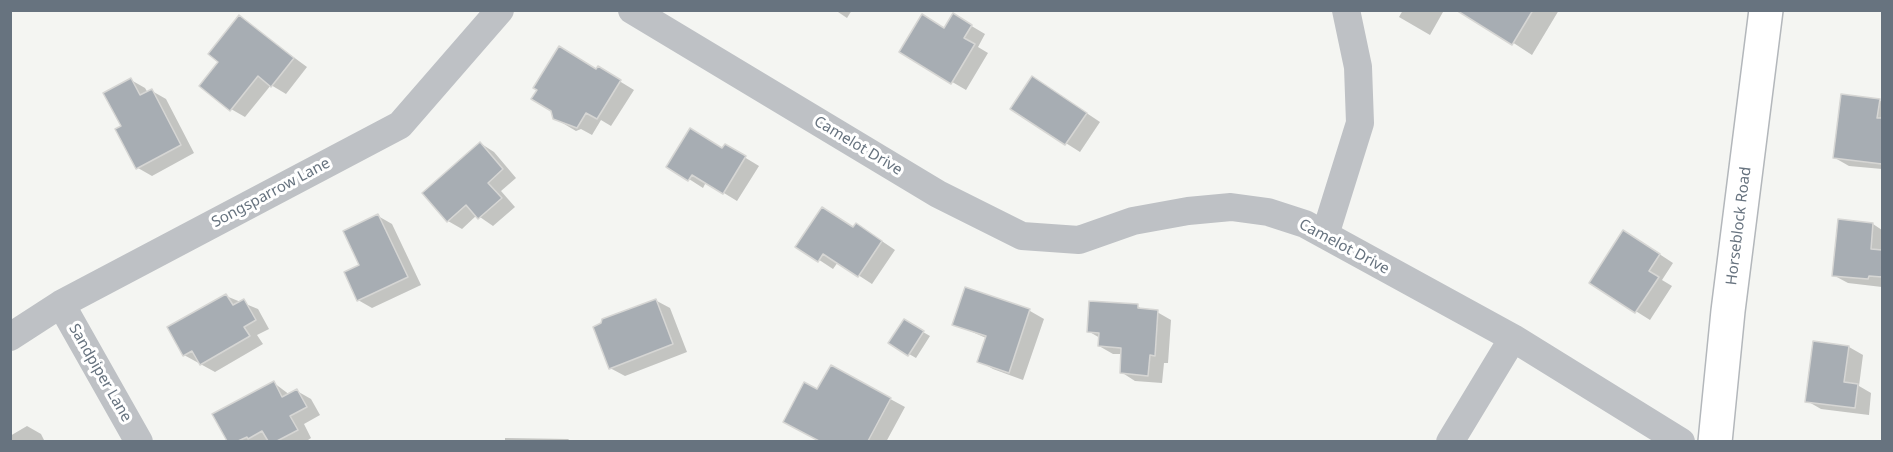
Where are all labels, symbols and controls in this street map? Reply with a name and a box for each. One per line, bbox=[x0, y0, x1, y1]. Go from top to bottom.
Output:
street label: Camelot Drive bbox=[811, 113, 905, 179]
street label: Songsparrow Lane bbox=[209, 154, 333, 232]
street label: Horseblock Road bbox=[1723, 166, 1755, 286]
street label: Camelot Drive bbox=[1296, 216, 1392, 278]
street label: Sandpiper Lane bbox=[65, 321, 135, 425]

